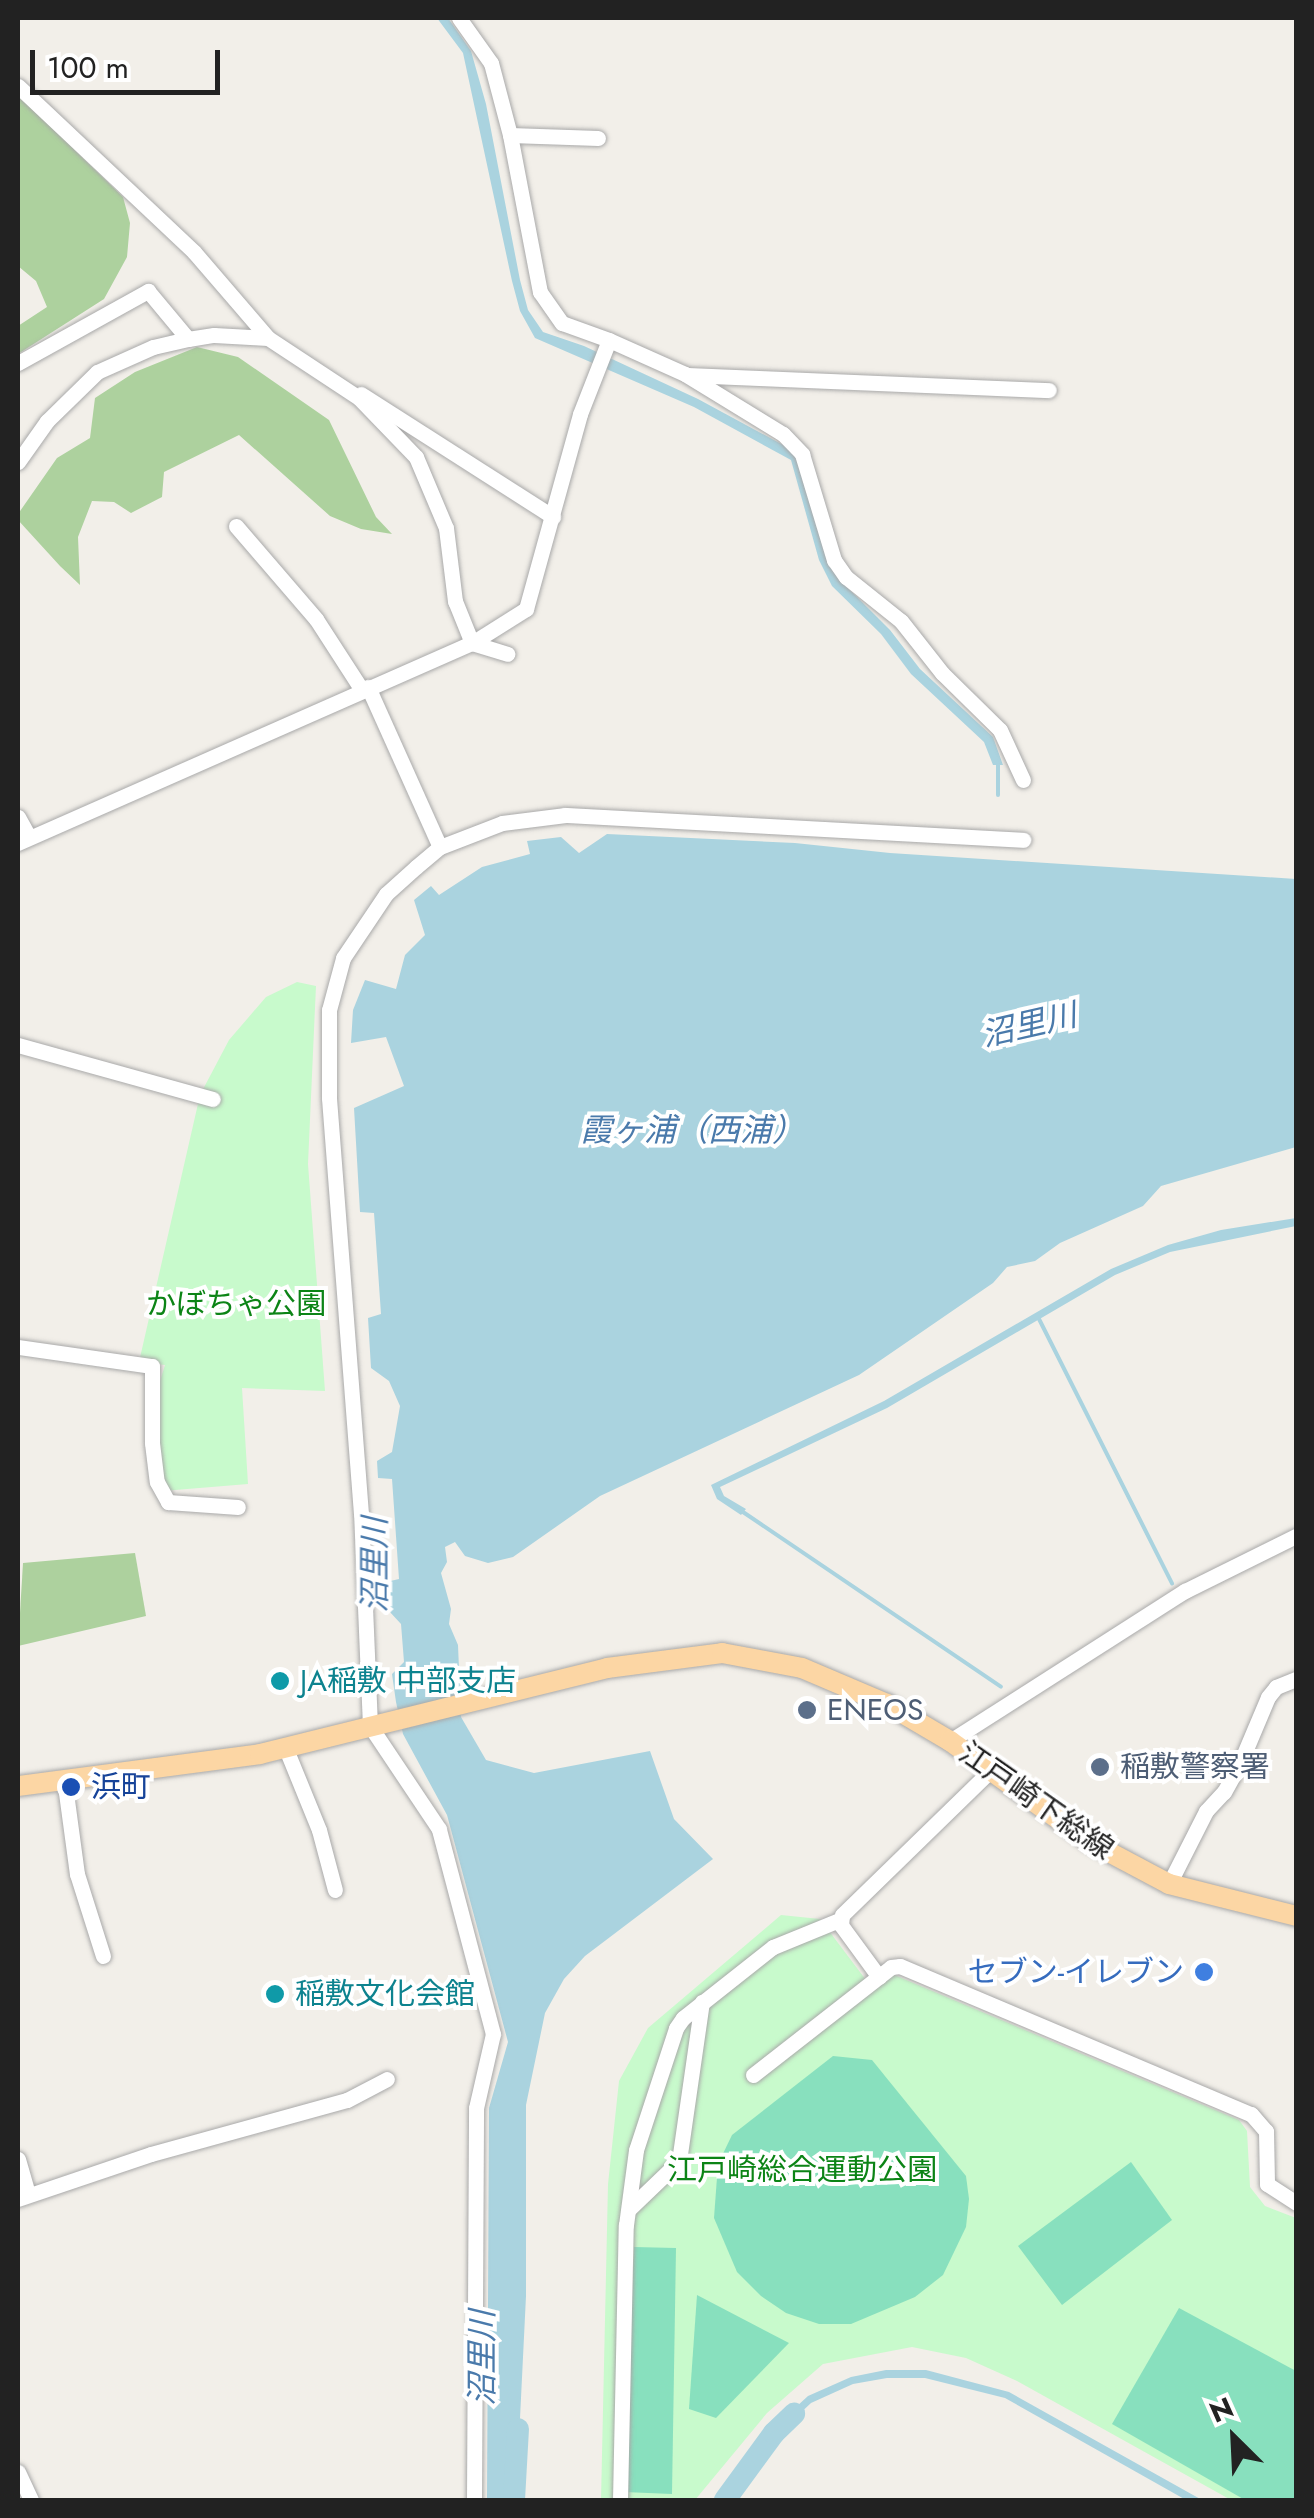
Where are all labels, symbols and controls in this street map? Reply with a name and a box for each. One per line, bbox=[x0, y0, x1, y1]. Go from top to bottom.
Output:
scale bar bbox=[35, 30, 225, 92]
text: 100 m bbox=[47, 46, 129, 89]
water label: 沼里川 bbox=[978, 995, 1080, 1055]
water label: 霞ヶ浦（西浦） bbox=[580, 1111, 804, 1149]
park label: かぼちゃ公園 bbox=[146, 1286, 326, 1322]
water label: 沼里川 bbox=[356, 1517, 394, 1613]
place label: JA稲敷 中部支店 bbox=[300, 1663, 516, 1699]
marker: JA稲敷 中部支店 bbox=[269, 1670, 291, 1692]
place label: ENEOS bbox=[827, 1692, 923, 1728]
marker: ENEOS bbox=[796, 1699, 818, 1721]
street label: 江戸崎下総線 bbox=[952, 1735, 1120, 1867]
place label: 稲敷警察署 bbox=[1120, 1749, 1270, 1785]
marker: 稲敷警察署 bbox=[1089, 1756, 1111, 1778]
place label: 浜町 bbox=[91, 1769, 151, 1805]
marker: 浜町 bbox=[60, 1776, 82, 1798]
place label: セブン-イレブン bbox=[968, 1954, 1184, 1990]
marker: セブン-イレブン bbox=[1193, 1961, 1215, 1983]
place label: 稲敷文化会館 bbox=[295, 1976, 475, 2012]
marker: 稲敷文化会館 bbox=[264, 1983, 286, 2005]
park label: 江戸崎総合運動公園 bbox=[667, 2152, 937, 2188]
water label: 沼里川 bbox=[463, 2310, 501, 2406]
text: N bbox=[1203, 2387, 1240, 2433]
north arrow bbox=[1184, 2388, 1284, 2488]

